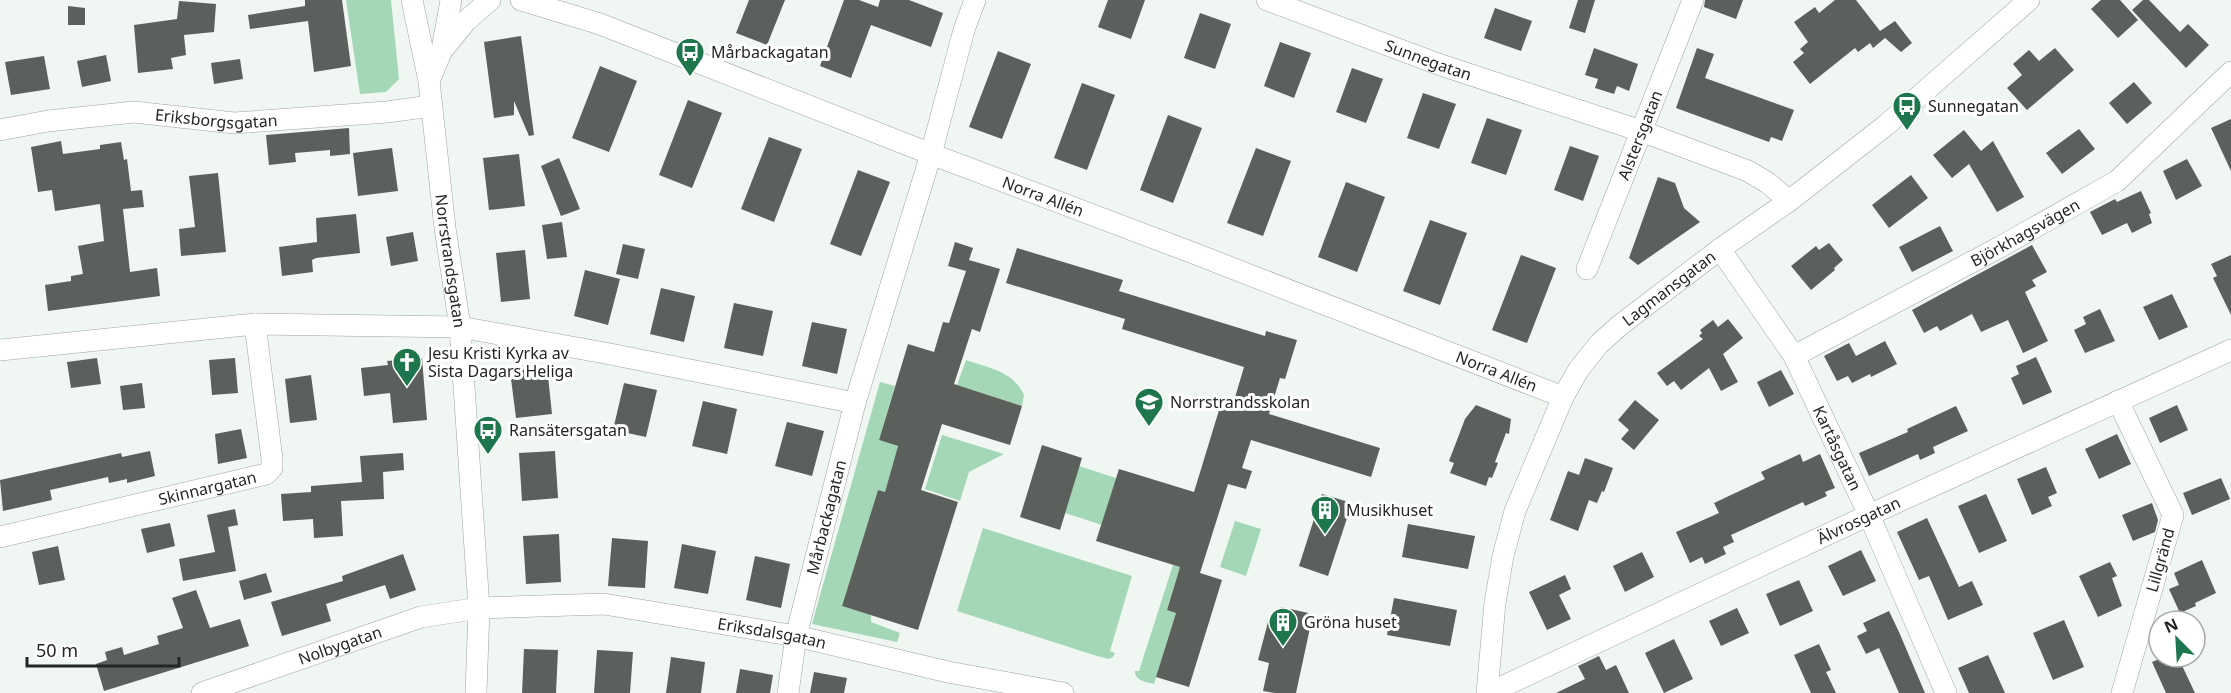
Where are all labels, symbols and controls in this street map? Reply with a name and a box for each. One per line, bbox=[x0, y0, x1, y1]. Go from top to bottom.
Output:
street label: Sunnegatan bbox=[1382, 34, 1475, 85]
bus stop icon: Mårbackagatan bbox=[674, 36, 706, 78]
place label: Mårbackagatan bbox=[711, 41, 829, 63]
street label: Alstersgatan bbox=[1612, 87, 1667, 183]
bus stop icon: Sunnegatan bbox=[1891, 90, 1923, 132]
place label: Sunnegatan bbox=[1928, 95, 2019, 117]
street label: Eriksborgsgatan bbox=[154, 103, 278, 134]
street label: Norra Allén bbox=[999, 171, 1087, 222]
street label: Norrstrandsgatan bbox=[430, 193, 471, 329]
street label: Björkhagsvägen bbox=[1967, 193, 2084, 272]
street label: Lagmansgatan bbox=[1617, 245, 1720, 331]
place label: Jesu Kristi Kyrka av Sista Dagars Heliga bbox=[426, 342, 573, 382]
street label: Norra Allén bbox=[1453, 345, 1540, 397]
church icon: Jesu Kristi Kyrka av Sista Dagars Heliga bbox=[391, 346, 423, 388]
school or university icon: Norrstrandsskolan bbox=[1133, 386, 1165, 428]
place label: Norrstrandsskolan bbox=[1170, 391, 1310, 413]
street label: Kartåsgatan bbox=[1808, 402, 1867, 494]
bus stop icon: Ransätersgatan bbox=[472, 414, 504, 456]
place label: Ransätersgatan bbox=[509, 419, 627, 441]
street label: Mårbackagatan bbox=[801, 458, 851, 577]
street label: Skinnargatan bbox=[156, 466, 259, 510]
street label: Älvrosgatan bbox=[1813, 491, 1904, 549]
building icon: Musikhuset bbox=[1309, 494, 1341, 536]
place label: Musikhuset bbox=[1346, 499, 1433, 521]
street label: Lillgränd bbox=[2140, 525, 2180, 595]
building icon: Gröna huset bbox=[1267, 606, 1299, 648]
north arrow bbox=[2147, 609, 2207, 669]
place label: Gröna huset bbox=[1304, 611, 1397, 633]
street label: Eriksdalsgatan bbox=[716, 612, 828, 654]
text: N bbox=[2160, 613, 2181, 638]
street label: Nolbygatan bbox=[295, 620, 385, 670]
scale bar bbox=[27, 630, 178, 668]
text: 50 m bbox=[36, 638, 78, 662]

